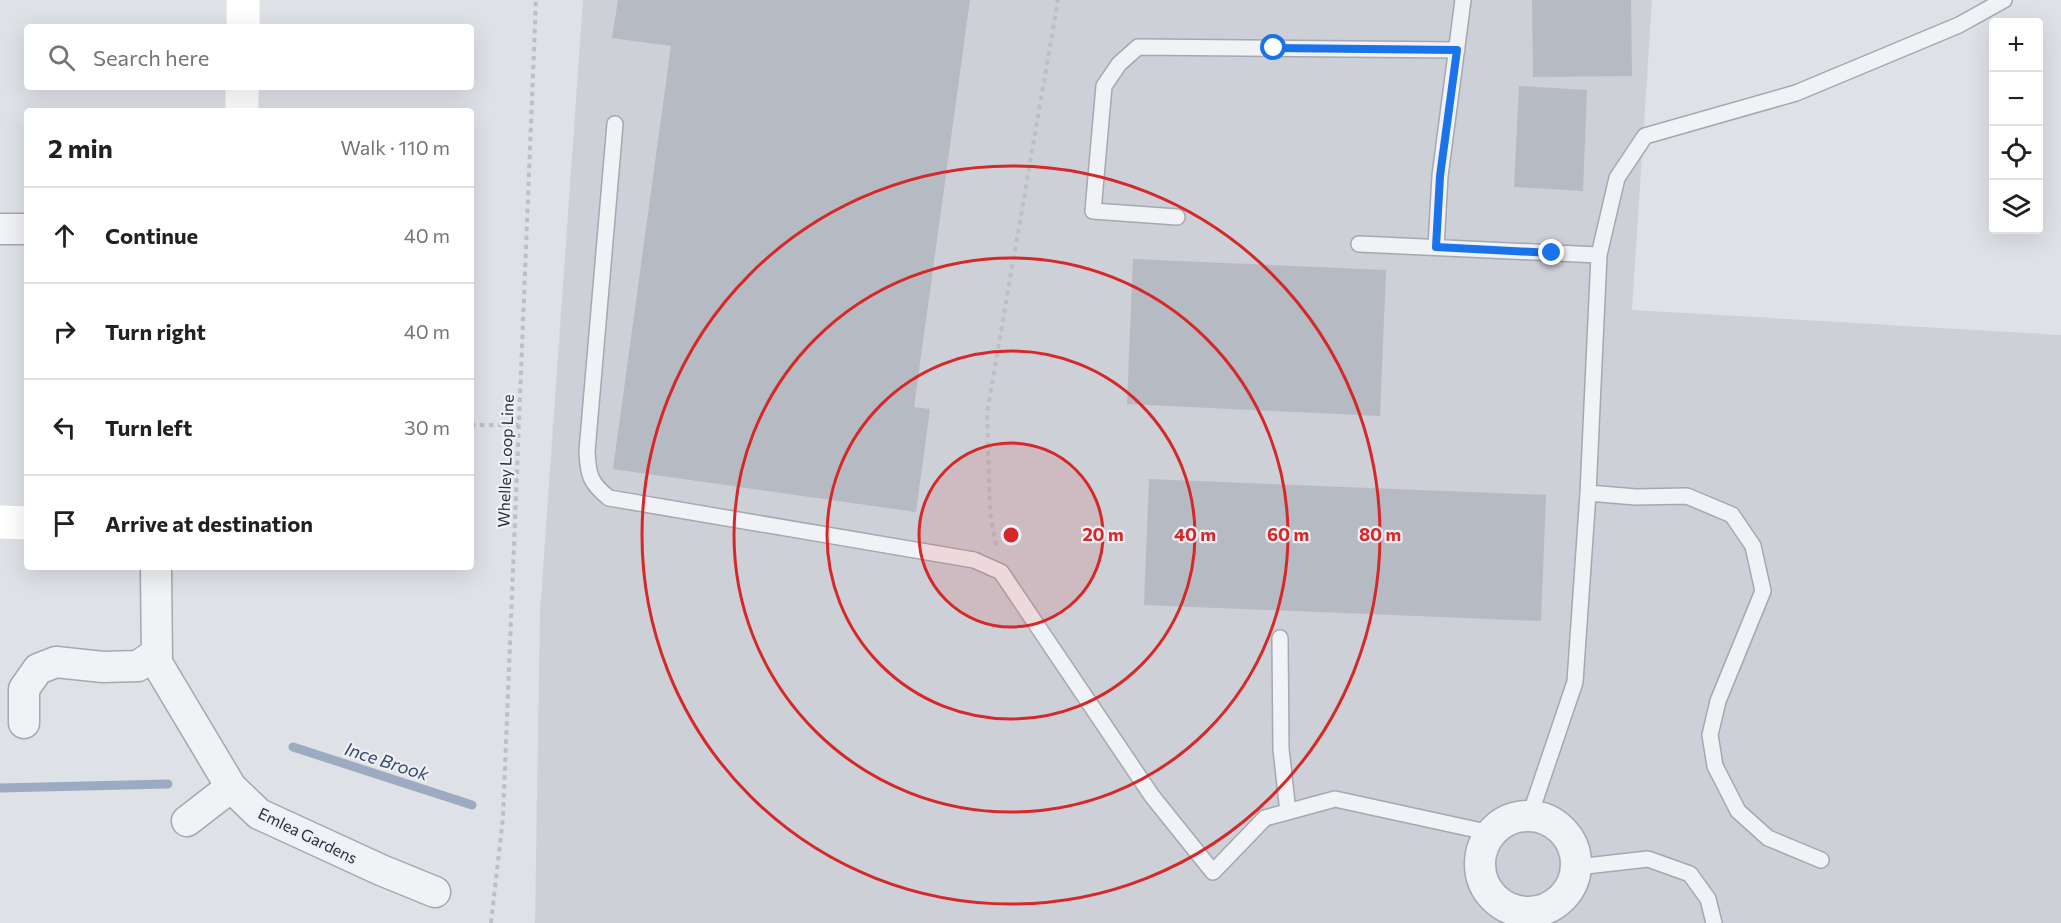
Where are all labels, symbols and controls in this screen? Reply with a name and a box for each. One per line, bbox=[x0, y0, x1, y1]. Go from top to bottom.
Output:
map controls bbox=[1989, 18, 2043, 234]
button: + bbox=[1989, 18, 2043, 72]
search box bbox=[24, 24, 474, 90]
route start bbox=[1260, 34, 1286, 60]
icon: search bbox=[45, 41, 78, 74]
text: Search here bbox=[93, 44, 209, 71]
button: − bbox=[1989, 72, 2043, 126]
button: locate bbox=[1989, 126, 2043, 180]
text: 2 min bbox=[48, 132, 113, 163]
text: Walk · 110 m bbox=[340, 135, 450, 159]
button: layers bbox=[1989, 180, 2043, 234]
icon: ahead bbox=[48, 219, 81, 252]
text: Continue bbox=[105, 222, 198, 249]
text: 40 m bbox=[404, 223, 450, 247]
route end bbox=[1538, 239, 1564, 265]
icon: right bbox=[48, 315, 81, 348]
text: Turn right bbox=[105, 318, 206, 345]
text: 40 m bbox=[404, 319, 450, 343]
street label: Whelley Loop Line bbox=[493, 394, 517, 528]
icon: left bbox=[48, 411, 81, 444]
text: Turn left bbox=[105, 414, 192, 441]
text: 30 m bbox=[404, 415, 450, 439]
icon: arrive bbox=[48, 507, 81, 540]
text: Arrive at destination bbox=[105, 510, 313, 537]
text: 20 m bbox=[1082, 523, 1124, 545]
text: 40 m bbox=[1174, 523, 1216, 545]
text: 60 m bbox=[1267, 523, 1309, 545]
text: 80 m bbox=[1359, 523, 1401, 545]
centre of rings bbox=[1001, 525, 1021, 545]
water label: Ince Brook bbox=[342, 737, 433, 785]
street label: Emlea Gardens bbox=[255, 803, 361, 867]

